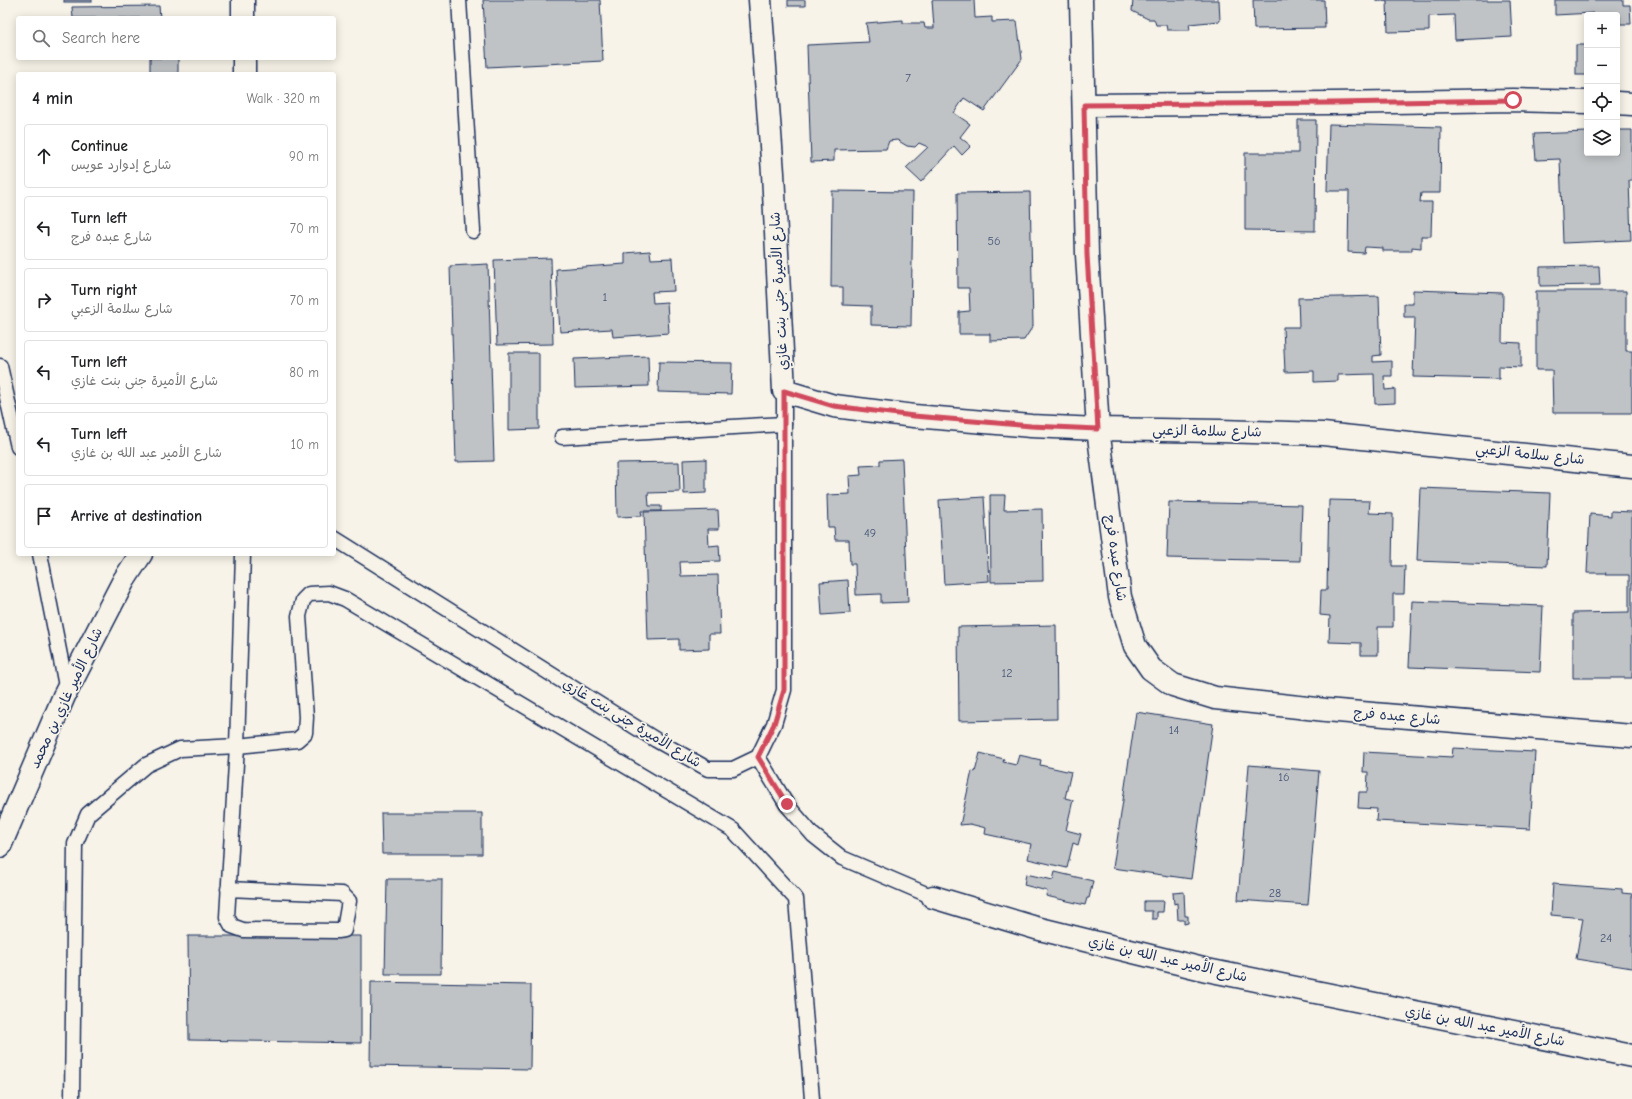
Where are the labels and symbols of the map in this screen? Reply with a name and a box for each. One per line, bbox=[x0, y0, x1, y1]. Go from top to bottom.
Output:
house number: 7 bbox=[905, 71, 911, 85]
route start bbox=[1504, 91, 1522, 109]
street label: شارع الأميرة جنى بنت غازي bbox=[765, 211, 794, 371]
house number: 56 bbox=[987, 234, 1001, 248]
house number: 1 bbox=[603, 290, 608, 304]
street label: شارع سلامة الزعبي bbox=[1152, 422, 1262, 444]
street label: شارع سلامة الزعبي bbox=[1474, 440, 1585, 472]
street label: شارع عبده فرج bbox=[1101, 514, 1130, 603]
house number: 49 bbox=[864, 526, 876, 540]
street label: شارع الأمير غازي بن محمد bbox=[25, 624, 108, 772]
house number: 12 bbox=[1001, 666, 1013, 680]
street label: شارع الأميرة جنى بنت غازي bbox=[559, 674, 705, 773]
street label: شارع عبده فرج bbox=[1353, 704, 1441, 729]
house number: 14 bbox=[1169, 723, 1179, 737]
house number: 16 bbox=[1278, 770, 1290, 784]
route end bbox=[778, 795, 796, 813]
house number: 28 bbox=[1269, 886, 1281, 900]
street label: شارع الأمير عبد الله بن غازي bbox=[1087, 931, 1249, 988]
house number: 24 bbox=[1600, 931, 1612, 945]
street label: شارع الأمير عبد الله بن غازي bbox=[1403, 1001, 1567, 1052]

